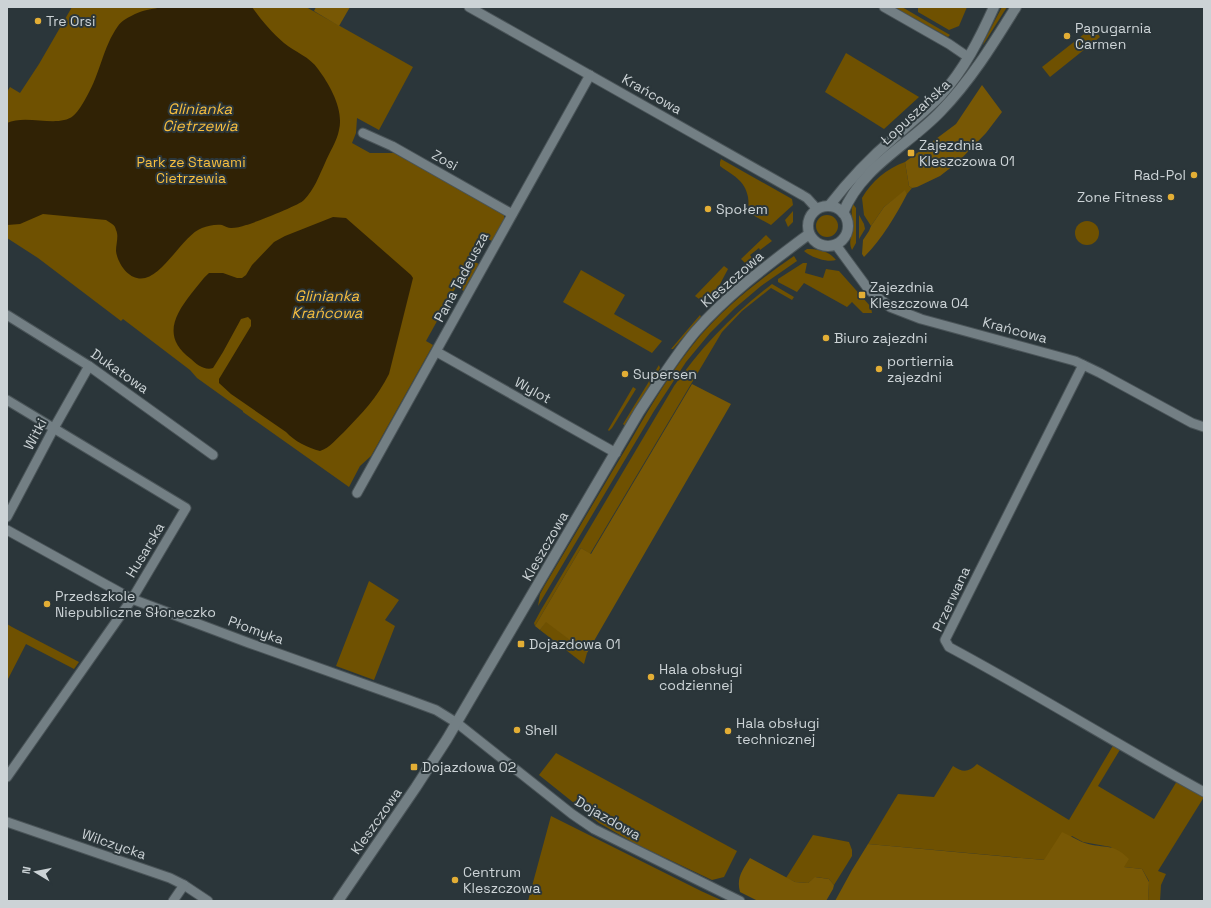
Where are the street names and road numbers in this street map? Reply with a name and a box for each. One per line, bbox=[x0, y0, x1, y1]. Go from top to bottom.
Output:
street label: Krańcowa bbox=[619, 70, 685, 118]
street label: Łopuszańska bbox=[876, 75, 954, 149]
street label: Zosi bbox=[429, 146, 461, 174]
street label: Pana Tadeusza bbox=[430, 229, 492, 325]
street label: Kleszczowa bbox=[697, 247, 767, 311]
street label: Krańcowa bbox=[981, 313, 1049, 347]
street label: Dukatowa bbox=[88, 345, 152, 397]
street label: Wylot bbox=[512, 373, 554, 407]
street label: Witki bbox=[19, 415, 51, 453]
street label: Kleszczowa bbox=[518, 508, 572, 584]
street label: Husarska bbox=[122, 519, 168, 581]
street label: Przerwana bbox=[928, 563, 974, 635]
street label: Płomyka bbox=[226, 612, 286, 648]
street label: Kleszczowa bbox=[346, 784, 406, 858]
street label: Dojazdowa bbox=[572, 792, 644, 844]
street label: Wilczycka bbox=[79, 825, 149, 863]

